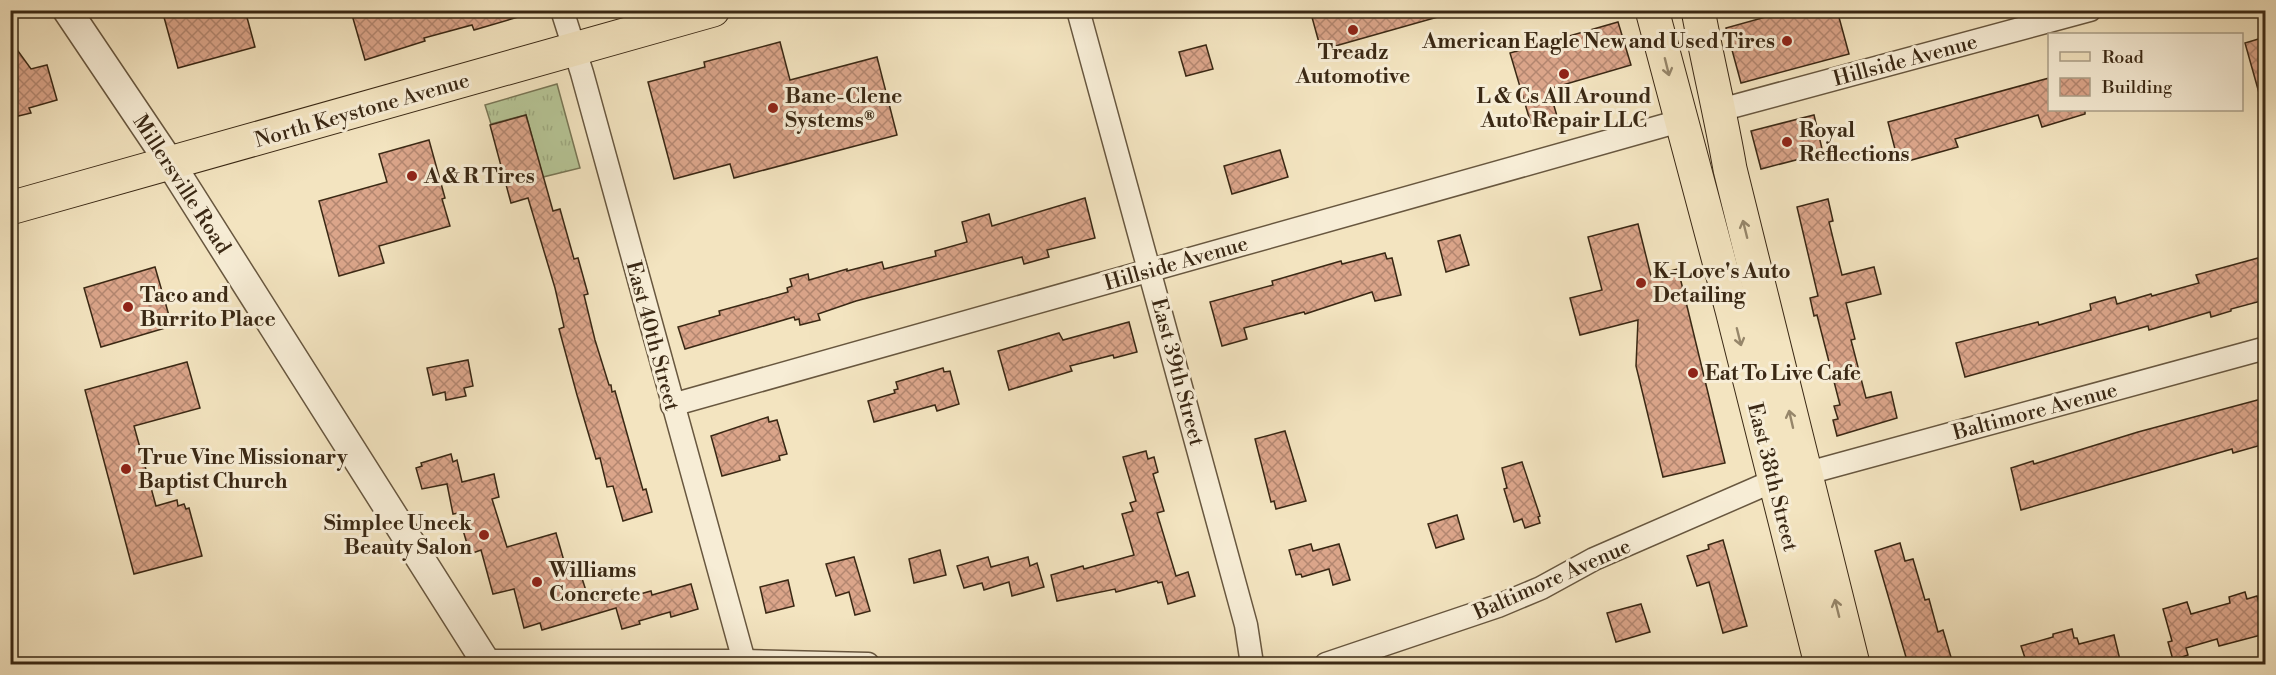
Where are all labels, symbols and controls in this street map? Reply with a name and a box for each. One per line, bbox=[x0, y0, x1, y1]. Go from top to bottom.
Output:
marker: Treadz Automotive bbox=[1346, 23, 1360, 37]
place label: American Eagle New and Used Tires bbox=[1421, 29, 1775, 55]
street label: Hillside Avenue bbox=[1830, 29, 1980, 93]
legend bbox=[2048, 33, 2243, 111]
marker: American Eagle New and Used Tires bbox=[1780, 34, 1794, 48]
place label: Treadz Automotive bbox=[1295, 40, 1410, 90]
text: Road bbox=[2102, 46, 2145, 69]
one-way arrow bbox=[1661, 57, 1673, 76]
marker: L & Cs All Around Auto Repair LLC bbox=[1557, 67, 1571, 81]
street label: North Keystone Avenue bbox=[252, 68, 473, 154]
text: Building bbox=[2101, 76, 2173, 99]
place label: Bane-Clene Systems® bbox=[785, 84, 902, 134]
place label: L & Cs All Around Auto Repair LLC bbox=[1477, 84, 1651, 134]
marker: Bane-Clene Systems® bbox=[766, 101, 780, 115]
street label: Millersville Road bbox=[127, 110, 236, 259]
place label: Royal Reflections bbox=[1799, 118, 1909, 168]
marker: Royal Reflections bbox=[1780, 135, 1794, 149]
place label: A & R Tires bbox=[423, 164, 535, 190]
marker: A & R Tires bbox=[405, 169, 419, 183]
one-way arrow bbox=[1738, 220, 1750, 239]
street label: Hillside Avenue bbox=[1101, 231, 1251, 297]
street label: East 40th Street bbox=[620, 258, 685, 415]
place label: K-Love's Auto Detailing bbox=[1653, 259, 1791, 309]
marker: K-Love's Auto Detailing bbox=[1634, 276, 1648, 290]
place label: Taco and Burrito Place bbox=[140, 283, 276, 333]
street label: East 39th Street bbox=[1145, 295, 1209, 450]
marker: Taco and Burrito Place bbox=[121, 300, 135, 314]
one-way arrow bbox=[1733, 327, 1745, 346]
place label: Eat To Live Cafe bbox=[1705, 361, 1861, 387]
marker: Eat To Live Cafe bbox=[1686, 366, 1700, 380]
street label: Baltimore Avenue bbox=[1949, 378, 2120, 447]
street label: East 38th Street bbox=[1741, 400, 1803, 555]
one-way arrow bbox=[1785, 409, 1797, 428]
place label: True Vine Missionary Baptist Church bbox=[138, 445, 348, 495]
marker: True Vine Missionary Baptist Church bbox=[119, 462, 133, 476]
place label: Simplee Uneek Beauty Salon bbox=[324, 511, 473, 561]
marker: Simplee Uneek Beauty Salon bbox=[477, 528, 491, 542]
street label: Baltimore Avenue bbox=[1469, 534, 1635, 627]
place label: Williams Concrete bbox=[548, 558, 641, 608]
marker: Williams Concrete bbox=[530, 575, 544, 589]
one-way arrow bbox=[1831, 599, 1843, 618]

